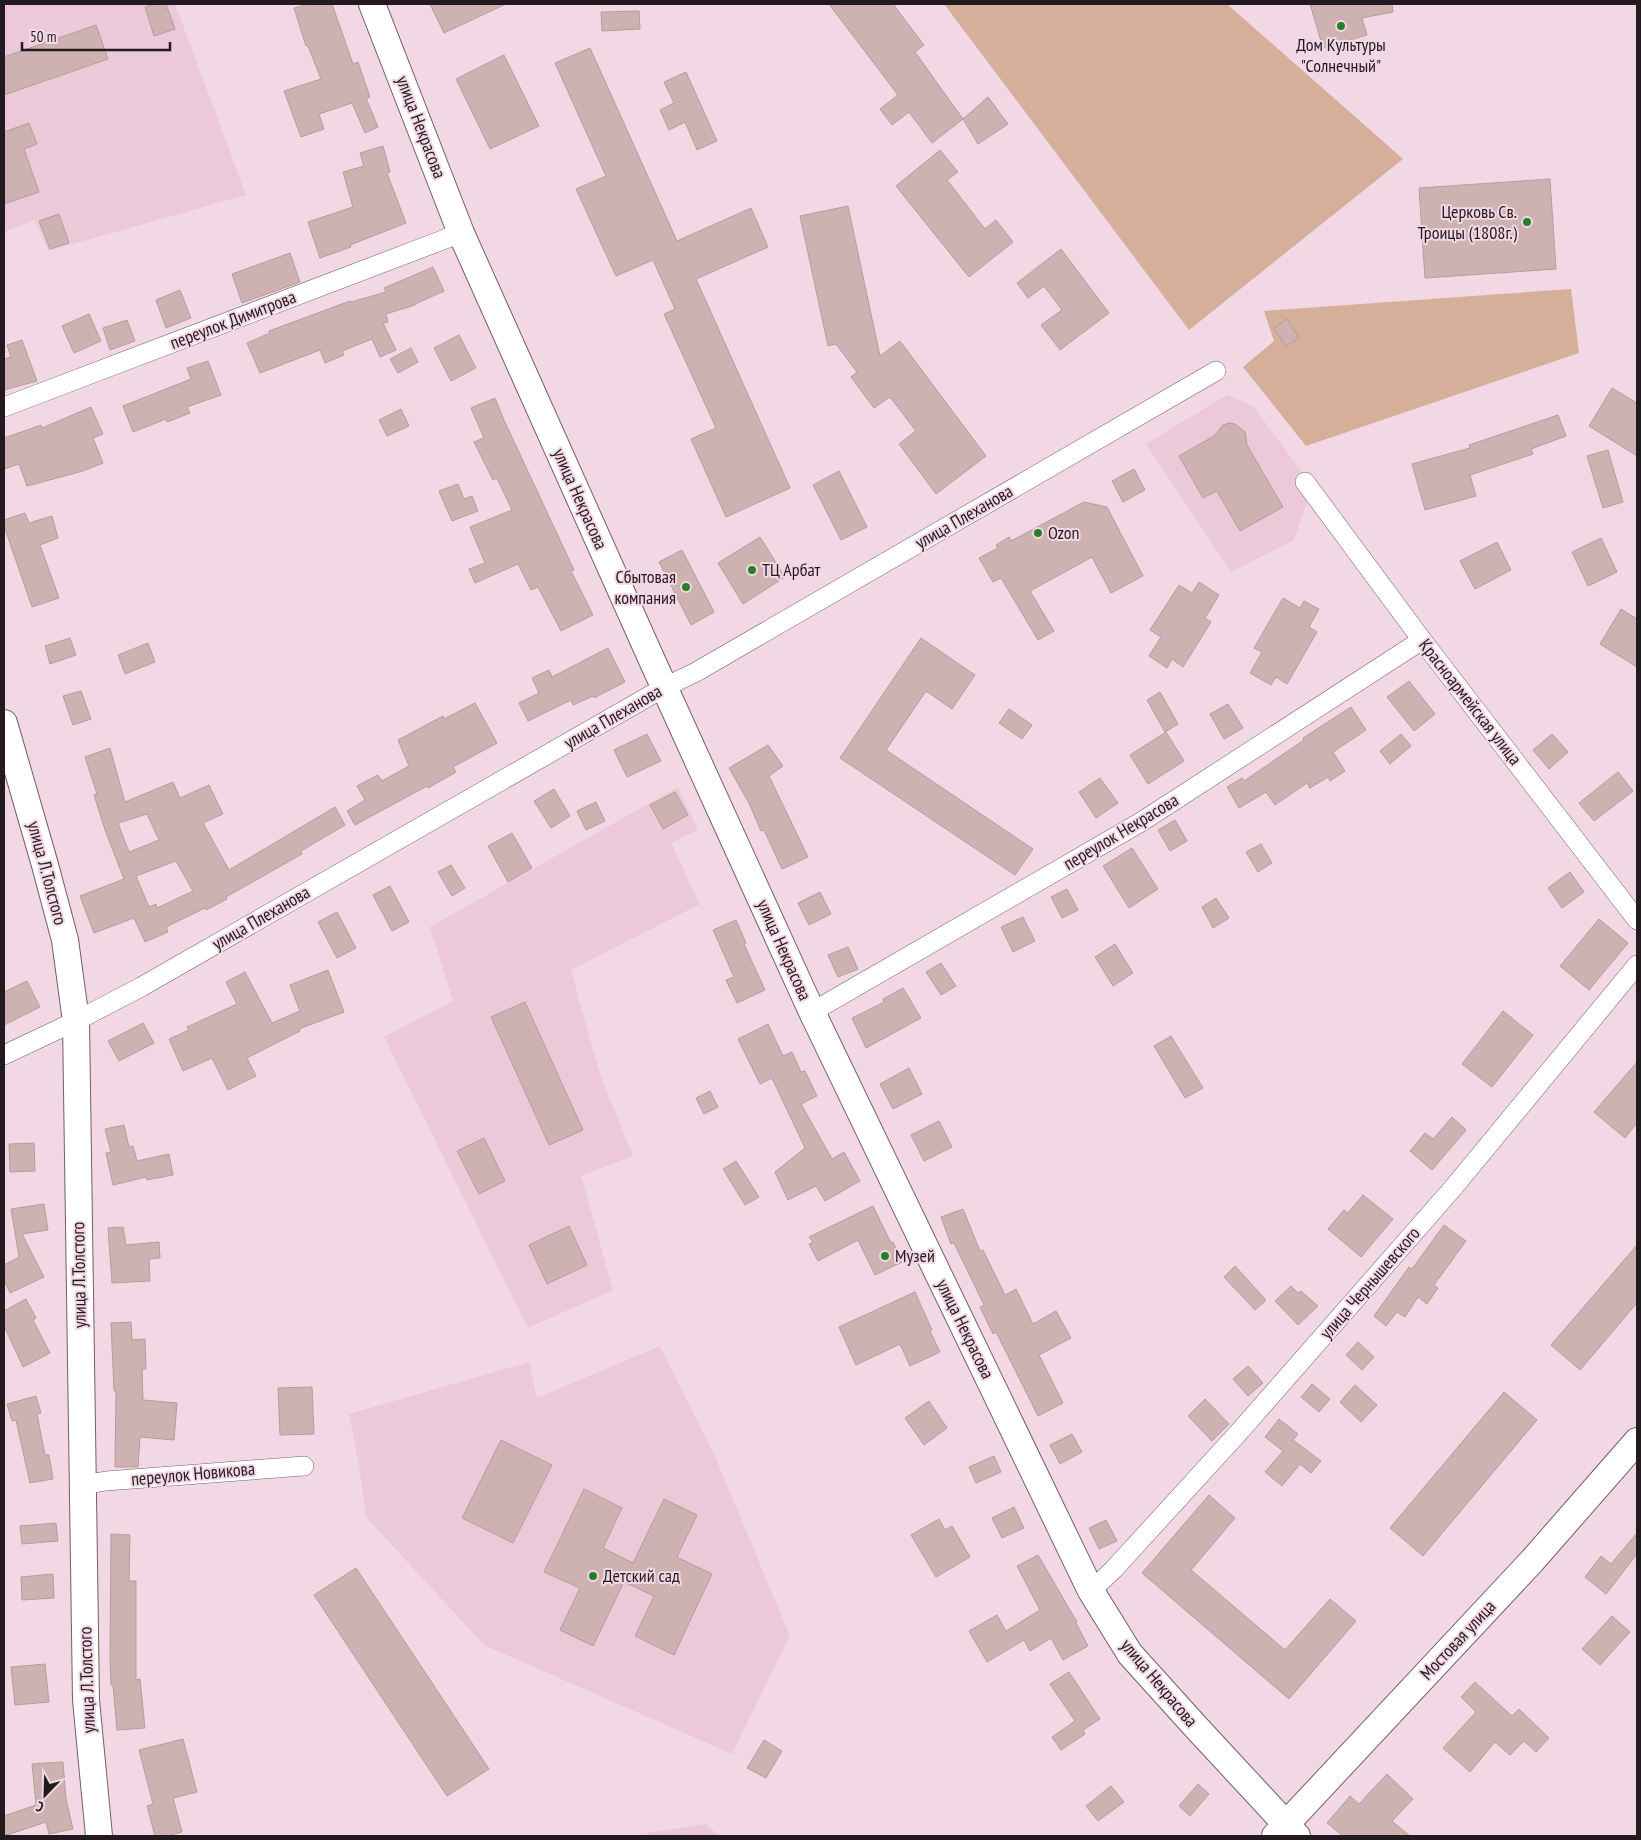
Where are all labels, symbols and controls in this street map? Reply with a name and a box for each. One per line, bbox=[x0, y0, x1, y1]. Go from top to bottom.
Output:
scale bar bbox=[22, 20, 170, 52]
marker: Дом Культуры "Солнечный" bbox=[1335, 20, 1347, 32]
text: 50 m bbox=[30, 27, 56, 46]
place label: Дом Культуры "Солнечный" bbox=[1296, 33, 1386, 77]
street label: улица Некрасова bbox=[391, 72, 452, 181]
place label: Церковь Св. Троицы (1808г.) bbox=[1417, 200, 1518, 244]
marker: Церковь Св. Троицы (1808г.) bbox=[1521, 216, 1533, 228]
street label: переулок Димитрова bbox=[167, 285, 299, 354]
street label: улица Некрасова bbox=[548, 445, 613, 553]
street label: улица Плеханова bbox=[911, 479, 1017, 554]
place label: Ozon bbox=[1048, 521, 1080, 544]
marker: Ozon bbox=[1032, 527, 1044, 539]
place label: ТЦ Арбат bbox=[762, 558, 821, 581]
marker: ТЦ Арбат bbox=[746, 564, 758, 576]
place label: Сбытовая компания bbox=[614, 565, 676, 609]
marker: Сбытовая компания bbox=[680, 581, 692, 593]
street label: Красноармейская улица bbox=[1414, 634, 1527, 769]
street label: улица Плеханова bbox=[560, 679, 666, 754]
street label: переулок Некрасова bbox=[1059, 788, 1182, 875]
street label: улица Л.Толстого bbox=[23, 818, 72, 927]
street label: улица Плеханова bbox=[208, 880, 314, 955]
street label: улица Некрасова bbox=[752, 896, 817, 1004]
street label: улица Л.Толстого bbox=[66, 1221, 91, 1328]
street label: улица Чернышевского bbox=[1315, 1222, 1425, 1344]
place label: Музей bbox=[895, 1244, 935, 1267]
marker: Музей bbox=[879, 1250, 891, 1262]
street label: улица Некрасова bbox=[931, 1275, 999, 1382]
street label: переулок Новикова bbox=[130, 1457, 256, 1490]
place label: Детский сад bbox=[603, 1564, 680, 1587]
marker: Детский сад bbox=[587, 1570, 599, 1582]
street label: Мостовая улица bbox=[1415, 1595, 1500, 1684]
street label: улица Л.Толстого bbox=[73, 1626, 100, 1734]
street label: улица Некрасова bbox=[1116, 1634, 1203, 1731]
north arrow bbox=[20, 1770, 70, 1820]
text: С bbox=[33, 1797, 46, 1817]

